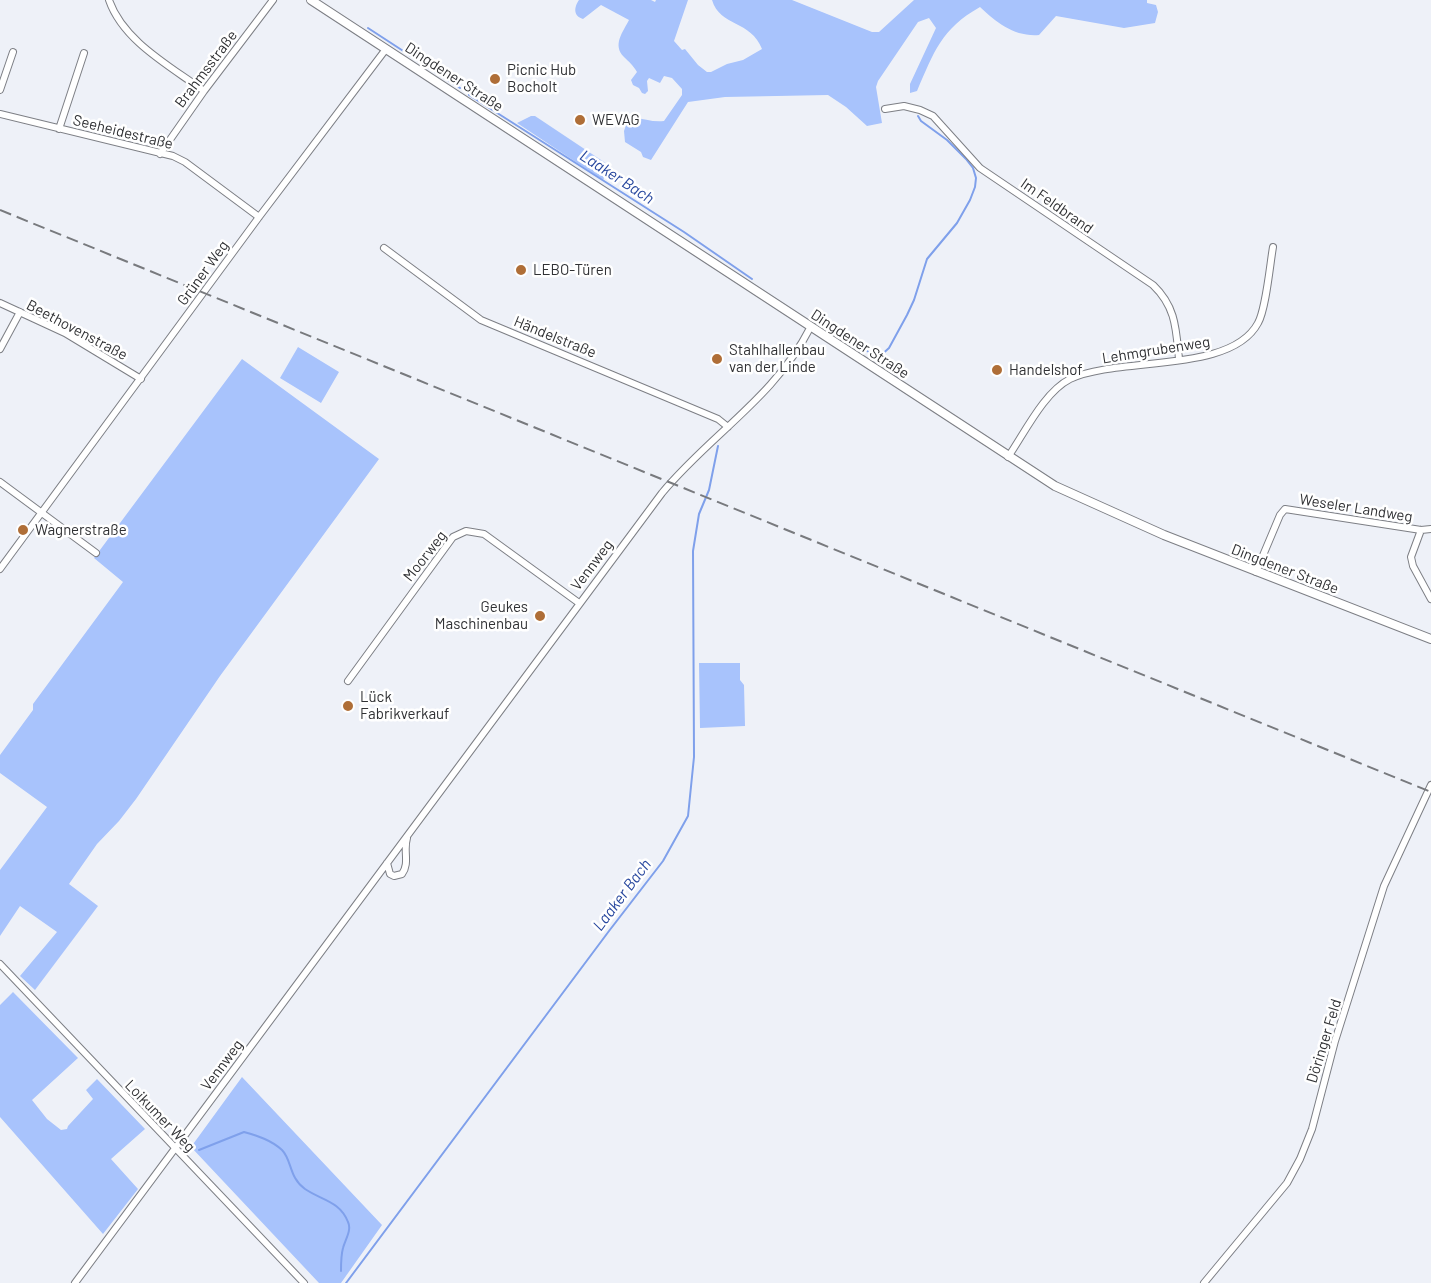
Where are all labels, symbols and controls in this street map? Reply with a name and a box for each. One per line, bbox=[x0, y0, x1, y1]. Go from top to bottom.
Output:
street label: Brahmsstraße bbox=[171, 27, 241, 111]
street label: Dingdener Straße bbox=[402, 39, 506, 115]
place label: Picnic Hub Bocholt bbox=[507, 61, 576, 96]
marker: Picnic Hub Bocholt bbox=[488, 72, 502, 86]
street label: Seeheidestraße bbox=[71, 111, 175, 153]
place label: WEVAG bbox=[592, 111, 640, 129]
marker: WEVAG bbox=[573, 113, 587, 127]
water label: Laaker Bach bbox=[576, 146, 658, 208]
street label: Im Feldbrand bbox=[1017, 174, 1097, 238]
street label: Grüner Weg bbox=[173, 237, 233, 309]
place label: LEBO-Türen bbox=[533, 261, 612, 279]
marker: LEBO-Türen bbox=[514, 263, 528, 277]
street label: Beethovenstraße bbox=[23, 296, 131, 364]
street label: Dingdener Straße bbox=[808, 306, 912, 382]
street label: Händelstraße bbox=[511, 312, 599, 362]
street label: Lehmgrubenweg bbox=[1101, 333, 1211, 367]
place label: Stahlhallenbau van der Linde bbox=[729, 341, 825, 376]
marker: Stahlhallenbau van der Linde bbox=[710, 352, 724, 366]
place label: Handelshof bbox=[1009, 361, 1083, 379]
marker: Handelshof bbox=[990, 363, 1004, 377]
street label: Weseler Landweg bbox=[1298, 490, 1414, 526]
place label: Wagnerstraße bbox=[35, 521, 127, 539]
marker: Wagnerstraße bbox=[16, 523, 30, 537]
street label: Moorweg bbox=[400, 527, 450, 585]
street label: Vennweg bbox=[567, 536, 617, 594]
street label: Dingdener Straße bbox=[1229, 540, 1341, 598]
place label: Geukes Maschinenbau bbox=[435, 598, 528, 633]
marker: Geukes Maschinenbau bbox=[533, 609, 547, 623]
place label: Lück Fabrikverkauf bbox=[360, 688, 449, 723]
marker: Lück Fabrikverkauf bbox=[341, 699, 355, 713]
water label: Laaker Bach bbox=[589, 855, 655, 935]
street label: Döringer Feld bbox=[1303, 997, 1345, 1085]
street label: Vennweg bbox=[197, 1036, 247, 1094]
street label: Loikumer Weg bbox=[121, 1076, 199, 1156]

